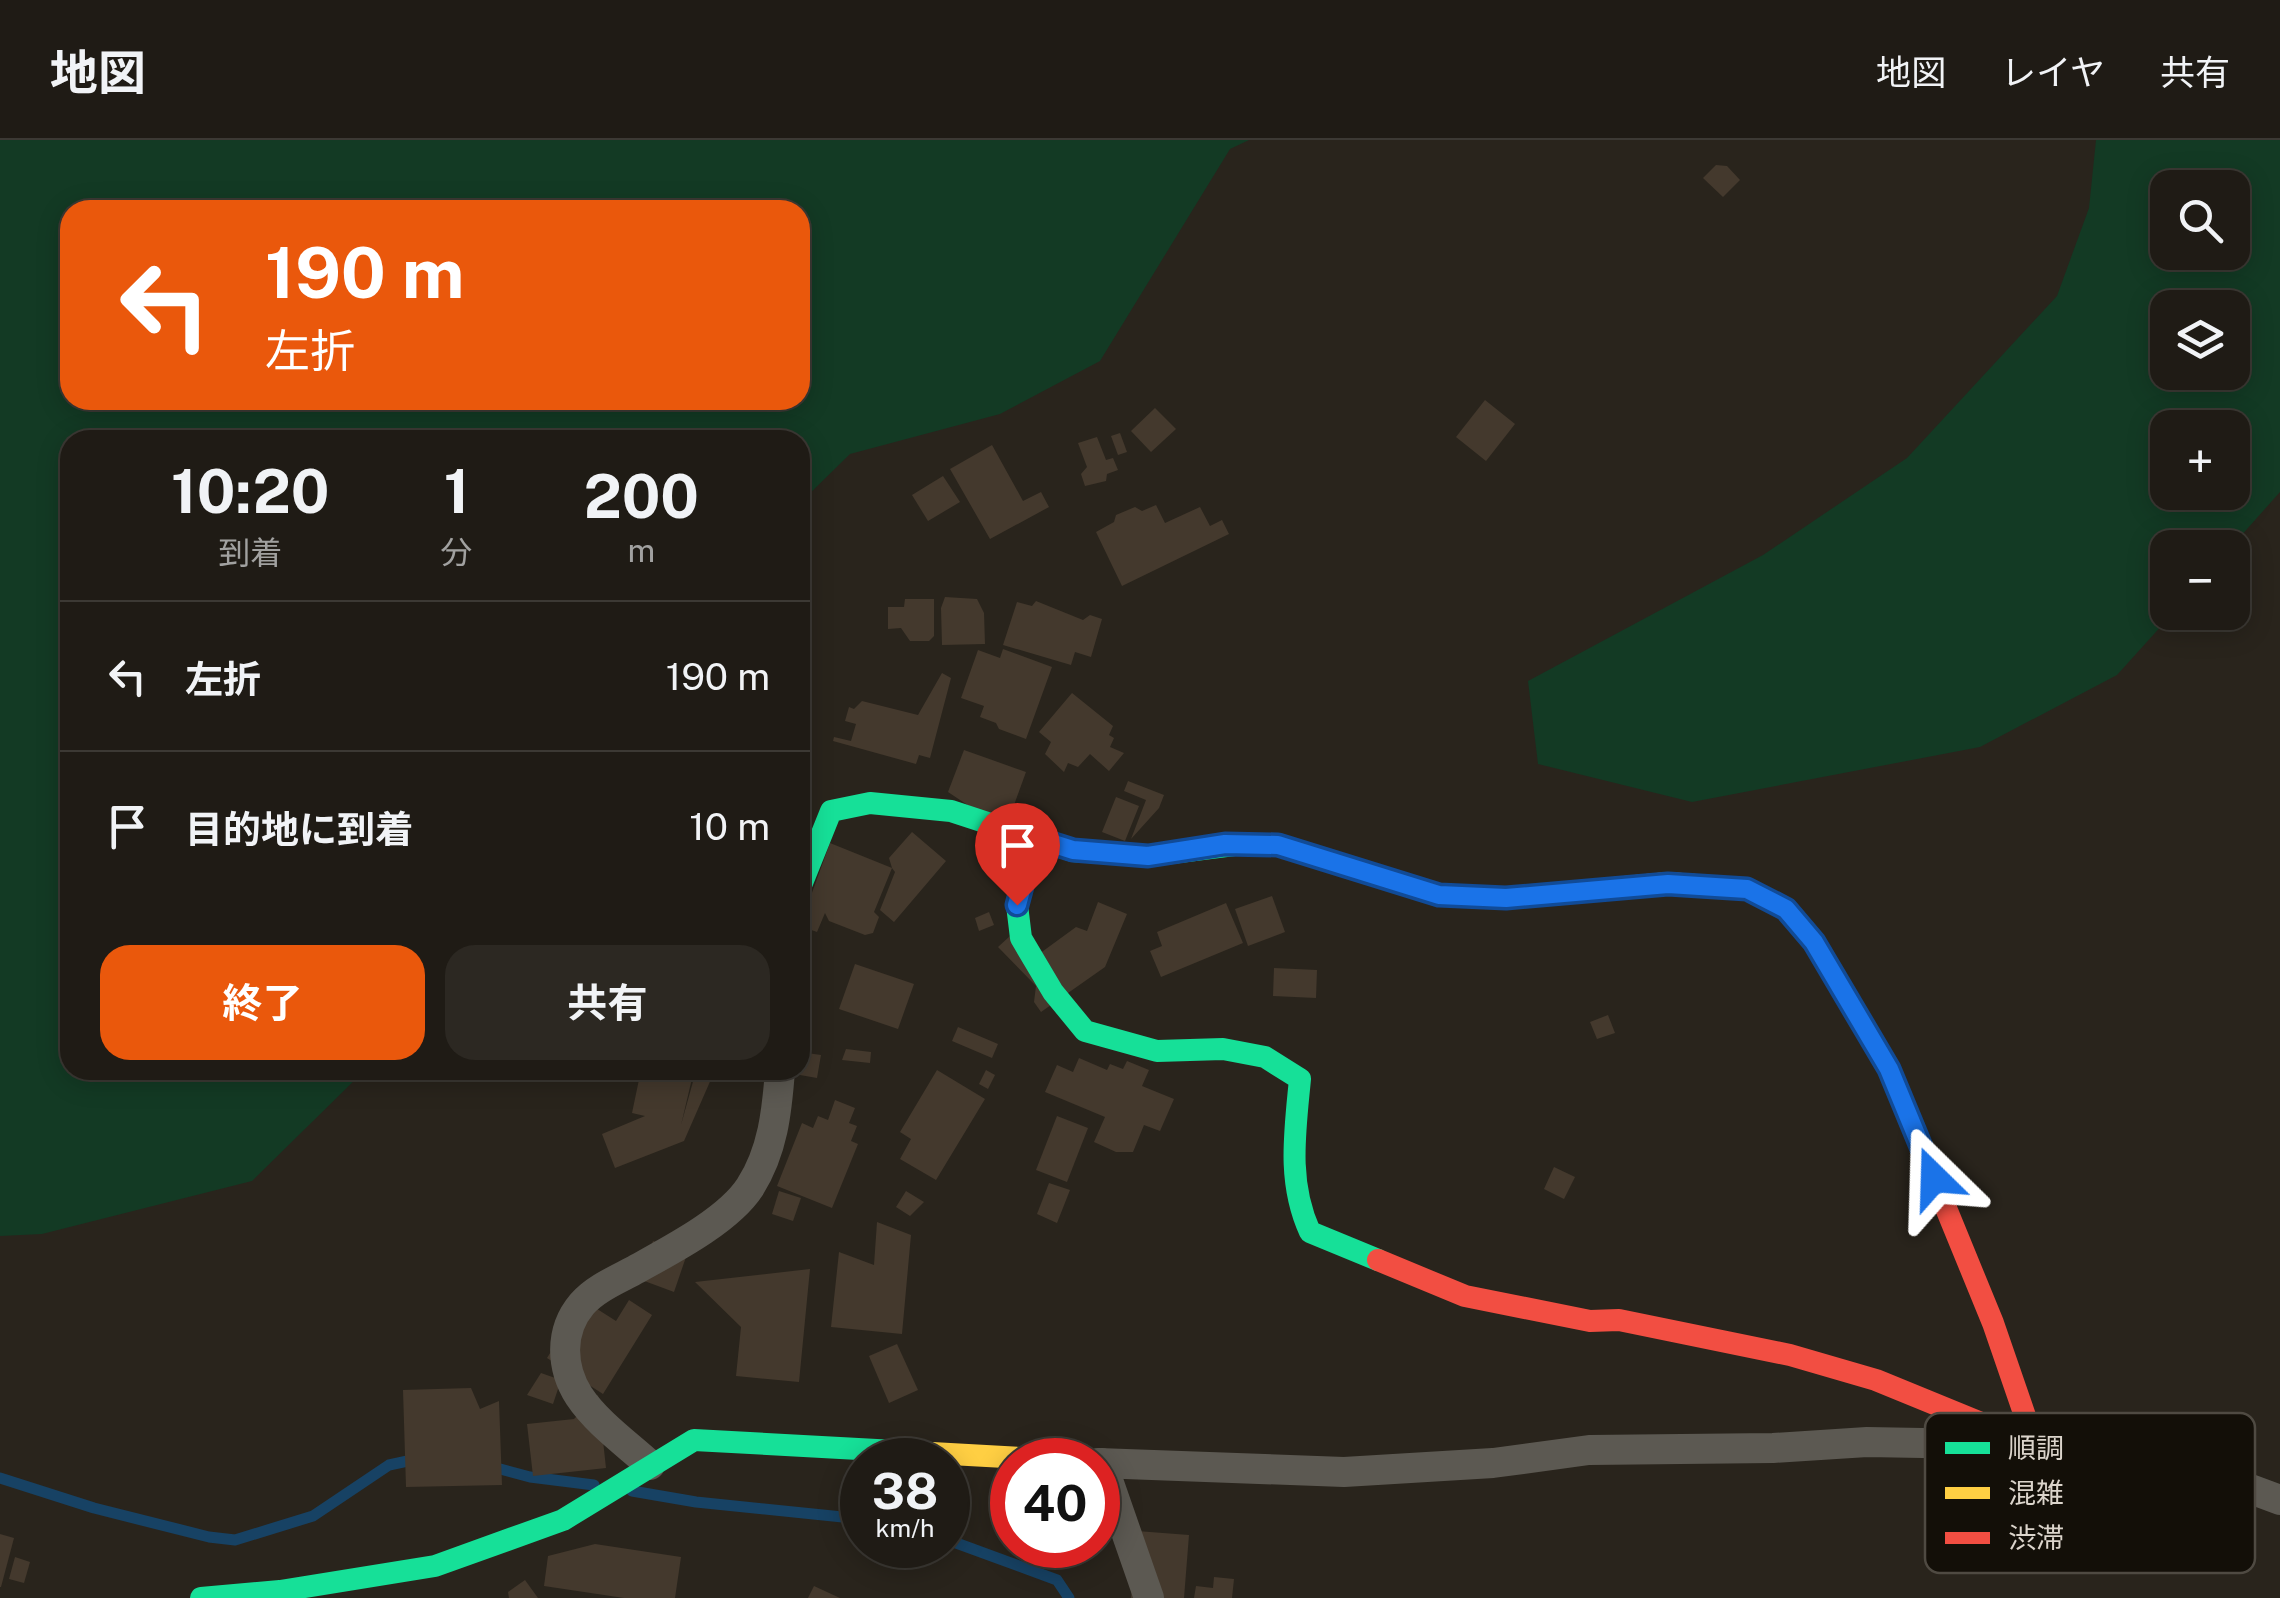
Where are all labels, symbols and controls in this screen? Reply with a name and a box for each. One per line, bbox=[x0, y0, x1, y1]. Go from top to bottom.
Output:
text: 地図 bbox=[50, 44, 146, 101]
text: 地図 bbox=[1876, 52, 1946, 93]
text: レイヤ bbox=[2001, 52, 2105, 93]
text: 共有 bbox=[2160, 52, 2230, 93]
map controls bbox=[2150, 170, 2250, 630]
button: search bbox=[2150, 170, 2250, 270]
text: 190 m bbox=[265, 231, 464, 314]
icon: left bbox=[100, 240, 230, 370]
button: layers bbox=[2150, 290, 2250, 390]
text: 左折 bbox=[265, 324, 355, 377]
button: + bbox=[2150, 410, 2250, 510]
text: 10:20 bbox=[171, 456, 330, 527]
text: 1 bbox=[444, 456, 469, 527]
text: 200 bbox=[584, 461, 699, 532]
button: − bbox=[2150, 530, 2250, 630]
text: m bbox=[627, 532, 655, 569]
text: 到着 bbox=[218, 534, 282, 571]
text: 分 bbox=[441, 534, 473, 571]
icon: left bbox=[100, 649, 155, 704]
text: 190 m bbox=[666, 654, 770, 699]
text: 左折 bbox=[185, 657, 261, 702]
icon: arrive bbox=[100, 799, 155, 854]
pin bbox=[975, 803, 1060, 906]
text: 10 m bbox=[689, 804, 770, 849]
text: 目的地に到着 bbox=[185, 807, 413, 852]
icon: arrive bbox=[990, 818, 1045, 873]
button: 終了 bbox=[100, 945, 425, 1060]
button: 共有 bbox=[445, 945, 770, 1060]
position arrow bbox=[1882, 1126, 1986, 1230]
legend bbox=[1925, 1413, 2255, 1573]
text: 順調 bbox=[2008, 1431, 2064, 1464]
speed limit sign: 40 bbox=[990, 1438, 1120, 1568]
text: 38 bbox=[872, 1461, 938, 1520]
text: 混雑 bbox=[2008, 1476, 2064, 1509]
text: km/h bbox=[876, 1513, 934, 1543]
text: 渋滞 bbox=[2008, 1521, 2064, 1554]

